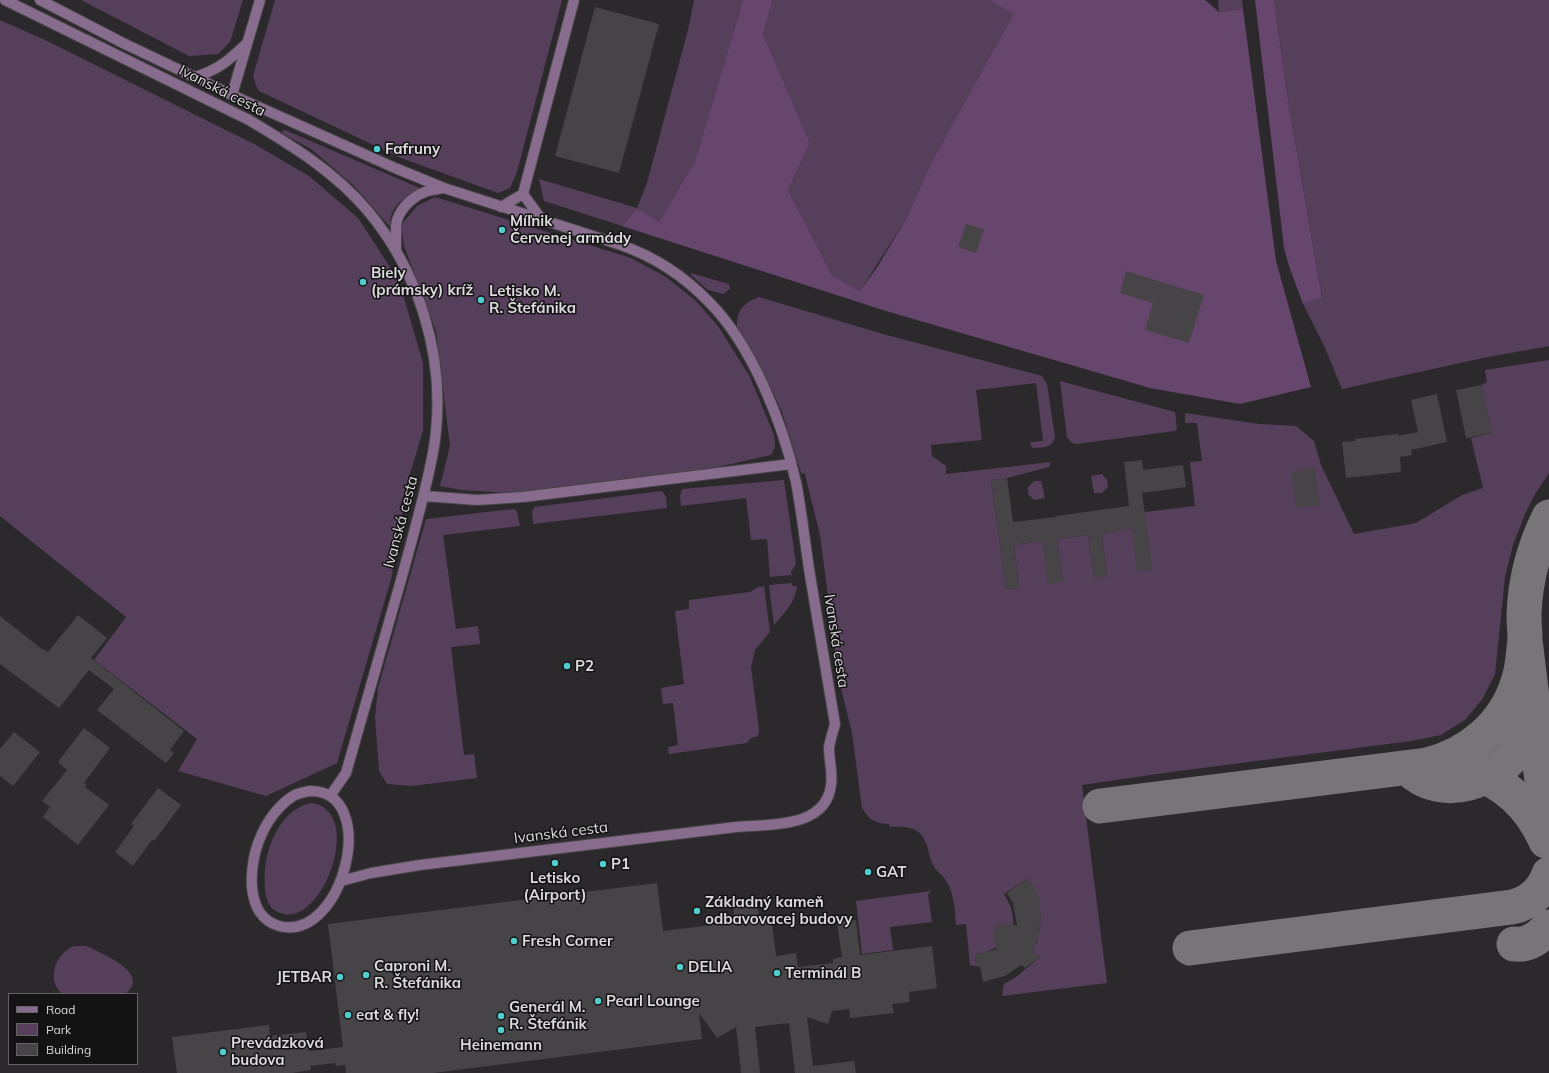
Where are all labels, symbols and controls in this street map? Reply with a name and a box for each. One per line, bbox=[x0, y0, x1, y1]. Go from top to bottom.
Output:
street label: Ivanská cesta bbox=[176, 62, 268, 120]
place label: Fafruny bbox=[385, 140, 440, 158]
marker: Fafruny bbox=[372, 144, 382, 154]
place label: Míľnik Červenej armády bbox=[510, 212, 631, 247]
marker: Míľnik Červenej armády bbox=[497, 225, 507, 235]
place label: Biely (prámsky) kríž bbox=[371, 264, 473, 299]
marker: Biely (prámsky) kríž bbox=[358, 277, 368, 287]
place label: Letisko M. R. Štefánika bbox=[489, 282, 576, 317]
marker: Letisko M. R. Štefánika bbox=[476, 295, 486, 305]
street label: Ivanská cesta bbox=[380, 474, 422, 570]
street label: Ivanská cesta bbox=[820, 593, 852, 689]
place label: P2 bbox=[575, 657, 594, 675]
marker: P2 bbox=[562, 661, 572, 671]
street label: Ivanská cesta bbox=[513, 818, 609, 848]
place label: P1 bbox=[611, 855, 630, 873]
marker: Letisko (Airport) bbox=[550, 858, 560, 868]
marker: P1 bbox=[598, 859, 608, 869]
place label: GAT bbox=[876, 863, 906, 881]
marker: GAT bbox=[863, 867, 873, 877]
place label: Letisko (Airport) bbox=[523, 869, 587, 904]
place label: Základný kameň odbavovacej budovy bbox=[705, 893, 852, 928]
marker: Základný kameň odbavovacej budovy bbox=[692, 906, 702, 916]
place label: Fresh Corner bbox=[522, 932, 613, 950]
marker: Fresh Corner bbox=[509, 936, 519, 946]
place label: Caproni M. R. Štefánika bbox=[374, 957, 461, 992]
place label: DELIA bbox=[688, 958, 732, 976]
marker: DELIA bbox=[675, 962, 685, 972]
place label: Terminál B bbox=[785, 964, 861, 982]
place label: JETBAR bbox=[276, 968, 332, 986]
marker: Terminál B bbox=[772, 968, 782, 978]
marker: Caproni M. R. Štefánika bbox=[361, 970, 371, 980]
marker: JETBAR bbox=[335, 972, 345, 982]
place label: Pearl Lounge bbox=[606, 992, 700, 1010]
legend bbox=[8, 993, 138, 1065]
marker: Pearl Lounge bbox=[593, 996, 603, 1006]
place label: Generál M. R. Štefánik bbox=[509, 998, 587, 1033]
text: Road bbox=[46, 1002, 75, 1017]
place label: eat & fly! bbox=[356, 1006, 419, 1024]
marker: eat & fly! bbox=[343, 1010, 353, 1020]
marker: Generál M. R. Štefánik bbox=[496, 1011, 506, 1021]
text: Park bbox=[46, 1022, 71, 1037]
marker: Heinemann bbox=[496, 1025, 506, 1035]
place label: Prevádzková budova bbox=[231, 1034, 324, 1069]
place label: Heinemann bbox=[460, 1036, 542, 1054]
text: Building bbox=[46, 1042, 91, 1057]
marker: Prevádzková budova bbox=[218, 1047, 228, 1057]

